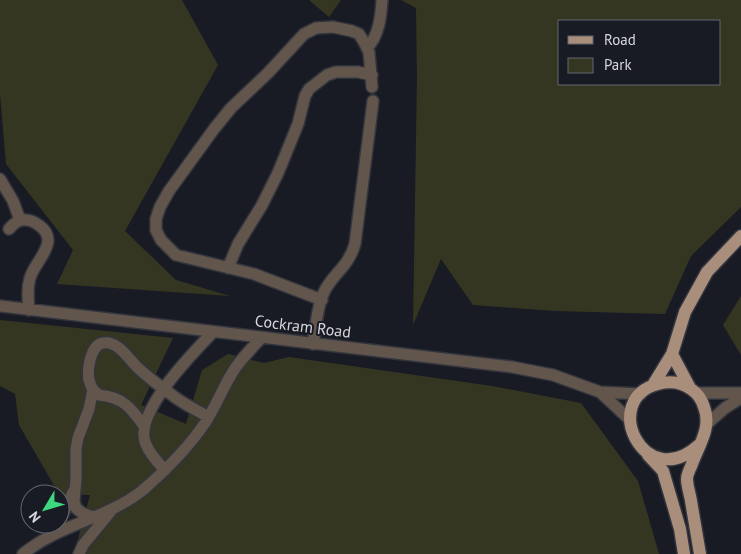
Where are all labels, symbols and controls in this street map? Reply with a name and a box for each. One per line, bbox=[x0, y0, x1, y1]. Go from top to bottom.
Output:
legend bbox=[558, 20, 721, 85]
text: Road bbox=[604, 30, 636, 49]
text: Park bbox=[604, 55, 632, 74]
street label: Cockram Road bbox=[254, 310, 352, 342]
north arrow bbox=[20, 484, 70, 534]
text: N bbox=[25, 508, 45, 526]

